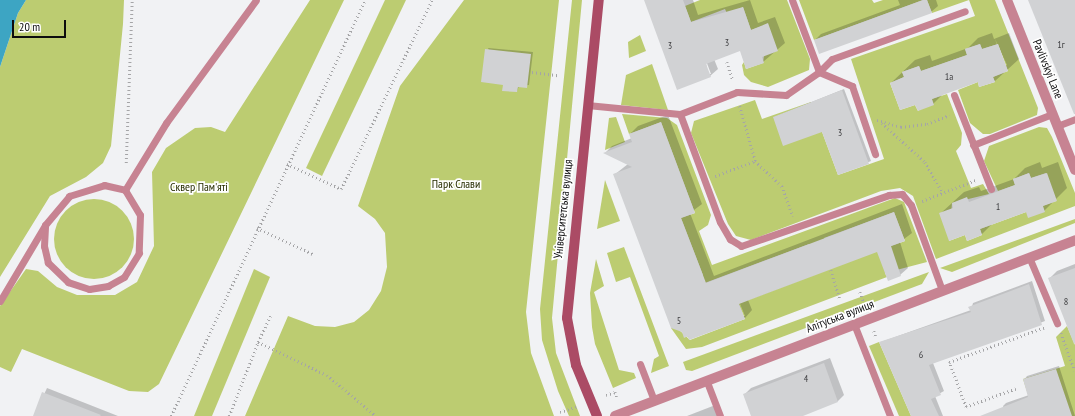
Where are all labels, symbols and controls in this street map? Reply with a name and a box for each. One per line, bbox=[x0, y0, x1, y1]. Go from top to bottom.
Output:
scale bar bbox=[14, 12, 68, 38]
text: 20 m bbox=[19, 19, 40, 34]
house number: 3 bbox=[725, 37, 729, 49]
street label: Pavlivskyi Lane bbox=[1030, 37, 1066, 101]
house number: 1г bbox=[1057, 39, 1065, 51]
house number: 3 bbox=[668, 40, 672, 52]
house number: 1а bbox=[945, 71, 953, 83]
house number: 3 bbox=[838, 127, 842, 139]
street label: Університетська вулиця bbox=[551, 159, 575, 259]
park label: Парк Слави bbox=[432, 177, 480, 191]
park label: Сквер Пам'яті bbox=[170, 180, 228, 194]
house number: 1 bbox=[996, 201, 1000, 213]
street label: Алітуська вулиця bbox=[804, 296, 876, 336]
house number: 8 bbox=[1064, 296, 1068, 308]
house number: 5 bbox=[677, 315, 681, 327]
house number: 6 bbox=[919, 349, 923, 361]
house number: 4 bbox=[804, 373, 808, 385]

